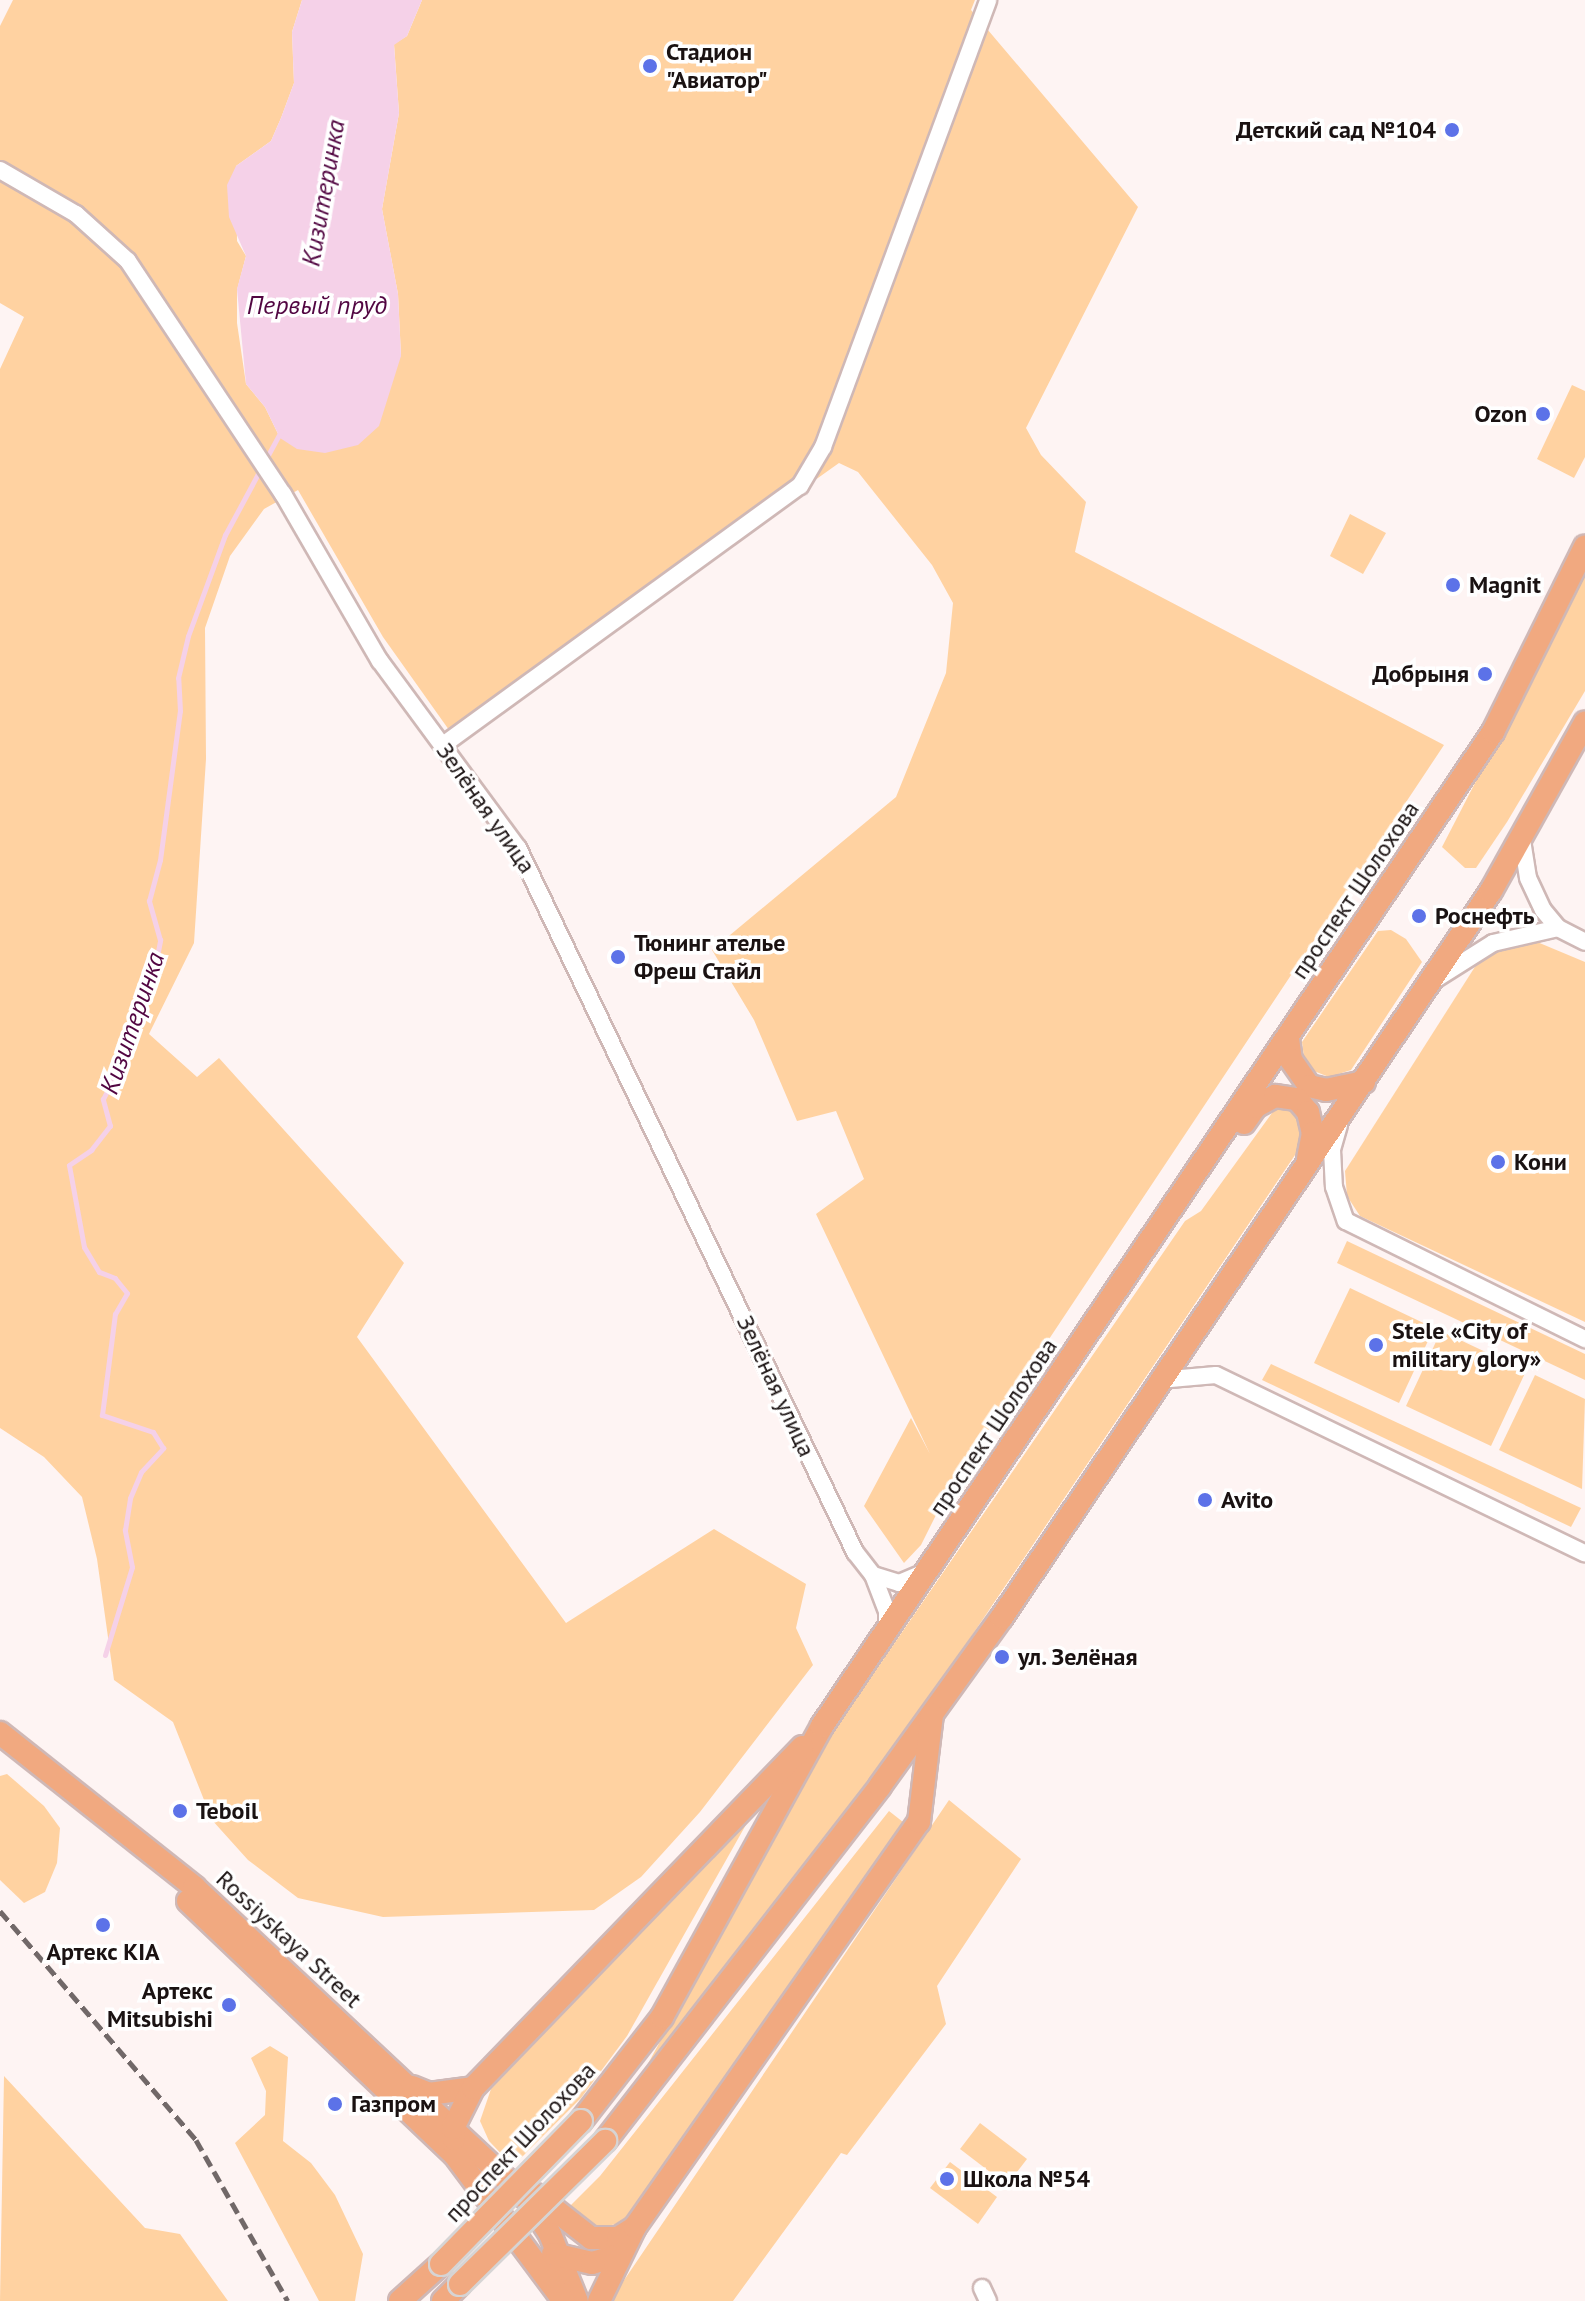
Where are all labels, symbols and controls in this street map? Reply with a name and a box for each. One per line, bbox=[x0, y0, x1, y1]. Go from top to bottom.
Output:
place label: Стадион "Авиатор" bbox=[666, 38, 768, 94]
marker: Стадион "Авиатор" bbox=[641, 57, 659, 75]
place label: Детский сад №104 bbox=[1236, 116, 1436, 144]
water label: Кизитеринка bbox=[295, 117, 351, 269]
marker: Детский сад №104 bbox=[1443, 121, 1461, 139]
water label: Первый пруд bbox=[247, 289, 387, 321]
place label: Ozon bbox=[1475, 400, 1527, 428]
marker: Ozon bbox=[1534, 405, 1552, 423]
place label: Magnit bbox=[1469, 571, 1541, 599]
marker: Magnit bbox=[1444, 576, 1462, 594]
place label: Добрыня bbox=[1372, 660, 1469, 688]
marker: Добрыня bbox=[1476, 665, 1494, 683]
street label: Зелёная улица bbox=[430, 737, 542, 879]
street label: проспект Шолохова bbox=[1285, 795, 1425, 985]
place label: Роснефть bbox=[1435, 902, 1535, 930]
marker: Роснефть bbox=[1410, 907, 1428, 925]
place label: Тюнинг ателье Фреш Стайл bbox=[634, 929, 786, 985]
water label: Кизитеринка bbox=[93, 948, 171, 1098]
marker: Тюнинг ателье Фреш Стайл bbox=[609, 948, 627, 966]
place label: Кони bbox=[1514, 1148, 1567, 1176]
marker: Кони bbox=[1489, 1153, 1507, 1171]
street label: Зелёная улица bbox=[731, 1311, 821, 1461]
place label: Stele «Сity of military glory» bbox=[1392, 1317, 1542, 1373]
street label: проспект Шолохова bbox=[923, 1332, 1063, 1522]
marker: Stele «Сity of military glory» bbox=[1367, 1336, 1385, 1354]
place label: Avito bbox=[1221, 1486, 1273, 1514]
marker: Avito bbox=[1196, 1491, 1214, 1509]
place label: ул. Зелёная bbox=[1018, 1643, 1139, 1671]
marker: ул. Зелёная bbox=[993, 1648, 1011, 1666]
place label: Teboil bbox=[196, 1797, 258, 1825]
marker: Teboil bbox=[171, 1802, 189, 1820]
street label: Rossiyskaya Street bbox=[210, 1864, 368, 2014]
marker: Артекс KIA bbox=[94, 1916, 112, 1934]
place label: Артекс KIA bbox=[46, 1938, 160, 1966]
place label: Артекс Mitsubishi bbox=[107, 1977, 213, 2033]
marker: Артекс Mitsubishi bbox=[220, 1996, 238, 2014]
street label: проспект Шолохова bbox=[438, 2056, 602, 2228]
place label: Газпром bbox=[351, 2090, 436, 2118]
marker: Газпром bbox=[326, 2095, 344, 2113]
place label: Школа №54 bbox=[963, 2165, 1090, 2193]
marker: Школа №54 bbox=[938, 2170, 956, 2188]

